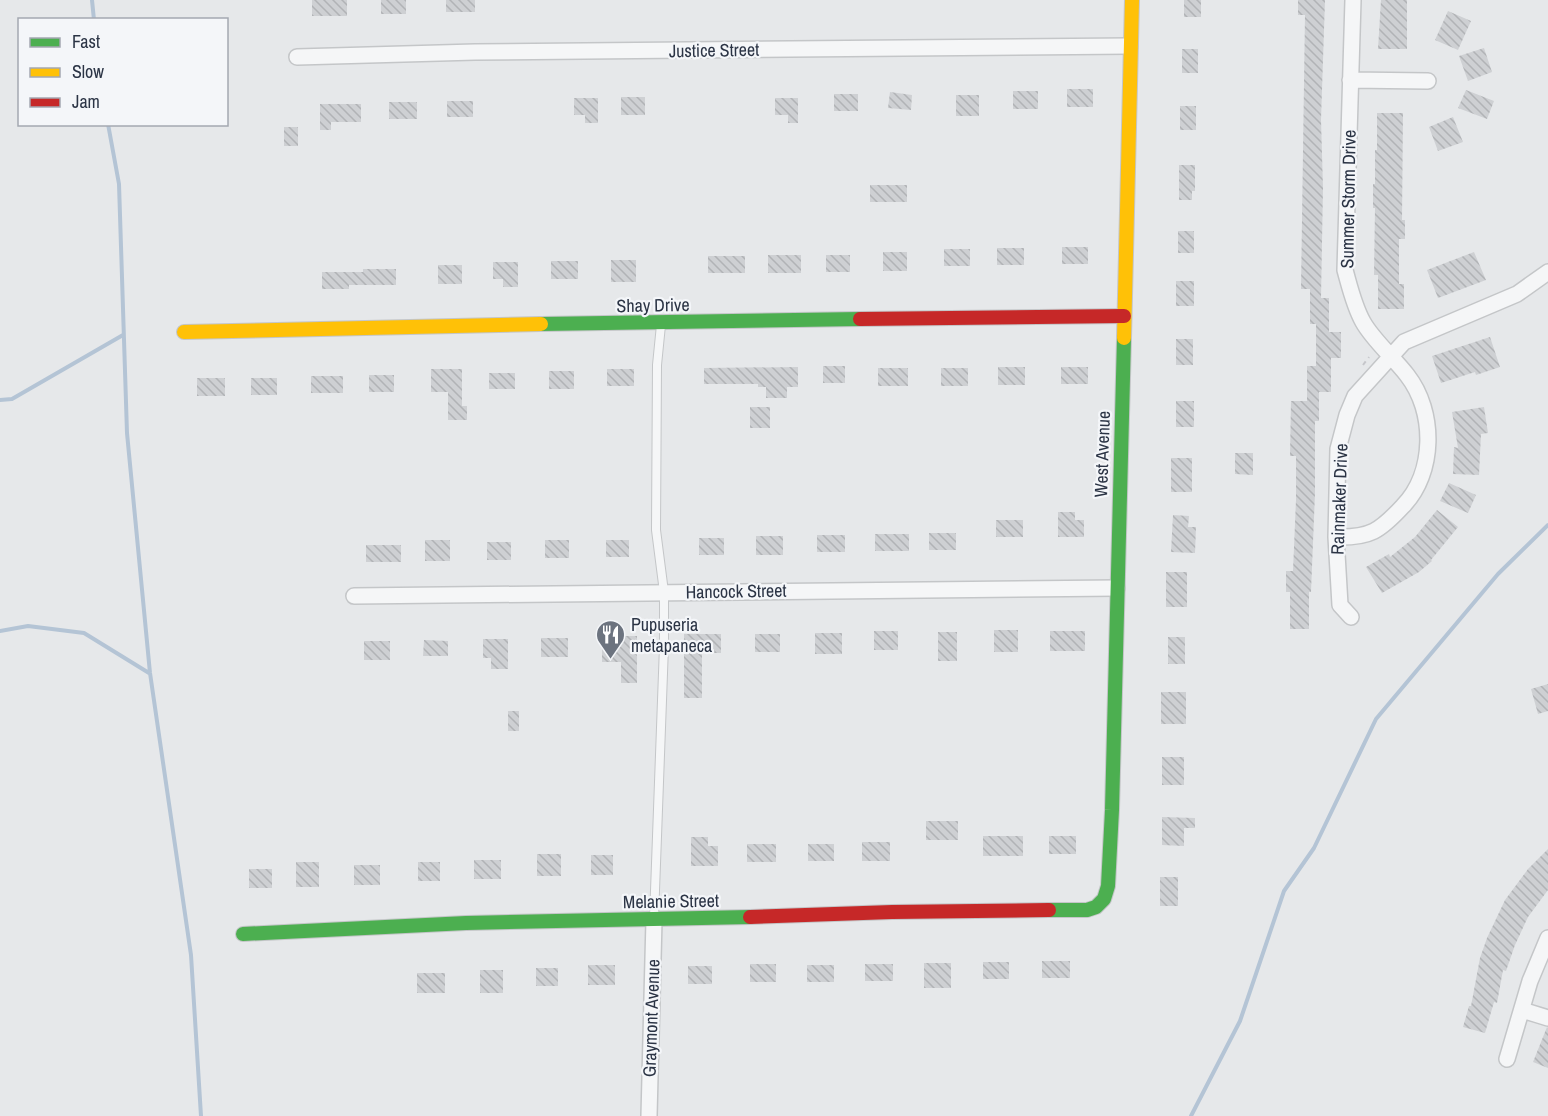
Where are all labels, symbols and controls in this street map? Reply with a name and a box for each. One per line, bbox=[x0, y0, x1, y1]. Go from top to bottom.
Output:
legend bbox=[18, 18, 228, 126]
text: Fast bbox=[72, 29, 100, 54]
street label: Justice Street bbox=[669, 37, 759, 63]
text: Slow bbox=[72, 59, 104, 84]
text: Jam bbox=[72, 89, 100, 114]
street label: Summer Storm Drive bbox=[1334, 129, 1362, 269]
street label: Shay Drive bbox=[616, 292, 690, 318]
street label: West Avenue bbox=[1088, 410, 1116, 498]
street label: Rainmaker Drive bbox=[1325, 443, 1353, 555]
street label: Hancock Street bbox=[685, 578, 787, 604]
place label: Pupuseria metapaneca bbox=[631, 612, 712, 658]
restaurant icon: Pupuseria metapaneca bbox=[594, 618, 626, 660]
street label: Melanie Street bbox=[623, 888, 719, 914]
street label: Graymont Avenue bbox=[636, 959, 666, 1077]

